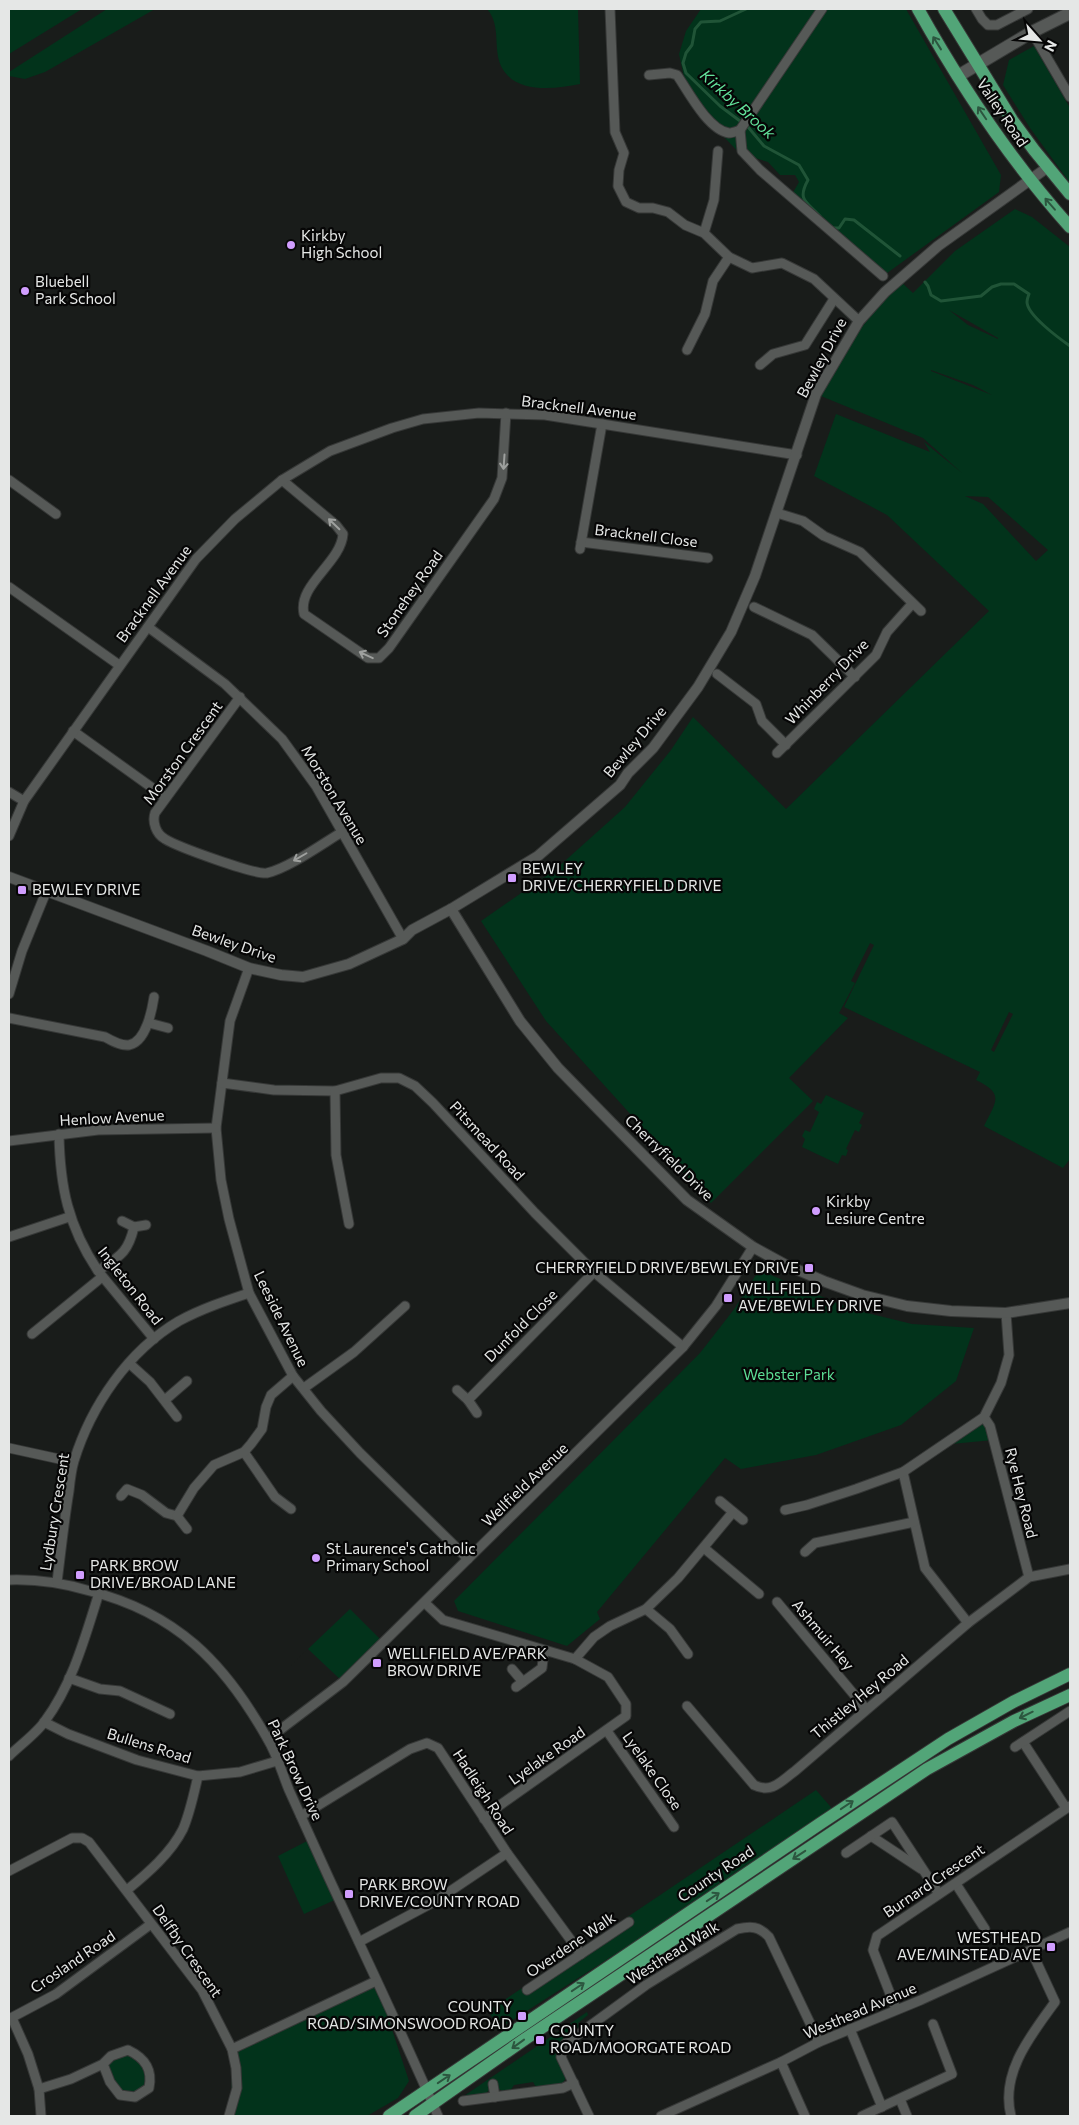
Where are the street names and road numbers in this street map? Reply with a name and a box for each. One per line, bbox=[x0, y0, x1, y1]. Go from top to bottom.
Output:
street label: Valley Road bbox=[973, 75, 1032, 150]
street label: Bewley Drive bbox=[793, 314, 850, 401]
street label: Bracknell Avenue bbox=[520, 391, 638, 423]
street label: Bracknell Close bbox=[594, 520, 699, 550]
street label: Bracknell Avenue bbox=[112, 541, 195, 646]
street label: Stonehey Road bbox=[373, 546, 446, 640]
street label: Whinberry Drive bbox=[781, 635, 872, 728]
street label: Morston Crescent bbox=[139, 697, 226, 807]
street label: Bewley Drive bbox=[599, 702, 669, 781]
street label: Morston Avenue bbox=[298, 742, 372, 847]
street label: Bewley Drive bbox=[190, 920, 279, 966]
street label: Pitsmead Road bbox=[446, 1097, 529, 1184]
street label: Henlow Avenue bbox=[59, 1105, 165, 1129]
street label: Cherryfield Drive bbox=[622, 1111, 718, 1204]
street label: Ingleton Road bbox=[95, 1243, 167, 1328]
street label: Leeside Avenue bbox=[251, 1268, 313, 1370]
street label: Dunfold Close bbox=[480, 1285, 560, 1365]
street label: Wellfield Avenue bbox=[477, 1439, 571, 1530]
street label: Rye Hey Road bbox=[1002, 1446, 1042, 1540]
street label: Lydbury Crescent bbox=[36, 1452, 72, 1572]
street label: Ashmuir Hey bbox=[789, 1595, 859, 1674]
street label: Thistley Hey Road bbox=[807, 1650, 912, 1742]
street label: Park Brow Drive bbox=[265, 1716, 327, 1823]
street label: Lyelake Road bbox=[505, 1722, 588, 1788]
street label: Bullens Road bbox=[105, 1724, 193, 1766]
street label: Lyelake Close bbox=[619, 1728, 686, 1813]
street label: Hadleigh Road bbox=[450, 1745, 518, 1837]
street label: Burnard Crescent bbox=[879, 1840, 988, 1921]
street label: County Road bbox=[674, 1841, 757, 1905]
street label: Delfby Crescent bbox=[149, 1901, 226, 2000]
street label: Overdene Walk bbox=[522, 1908, 618, 1981]
street label: Westhead Walk bbox=[623, 1917, 722, 1988]
street label: Crosland Road bbox=[27, 1926, 118, 1996]
street label: Westhead Avenue bbox=[800, 1978, 919, 2042]

